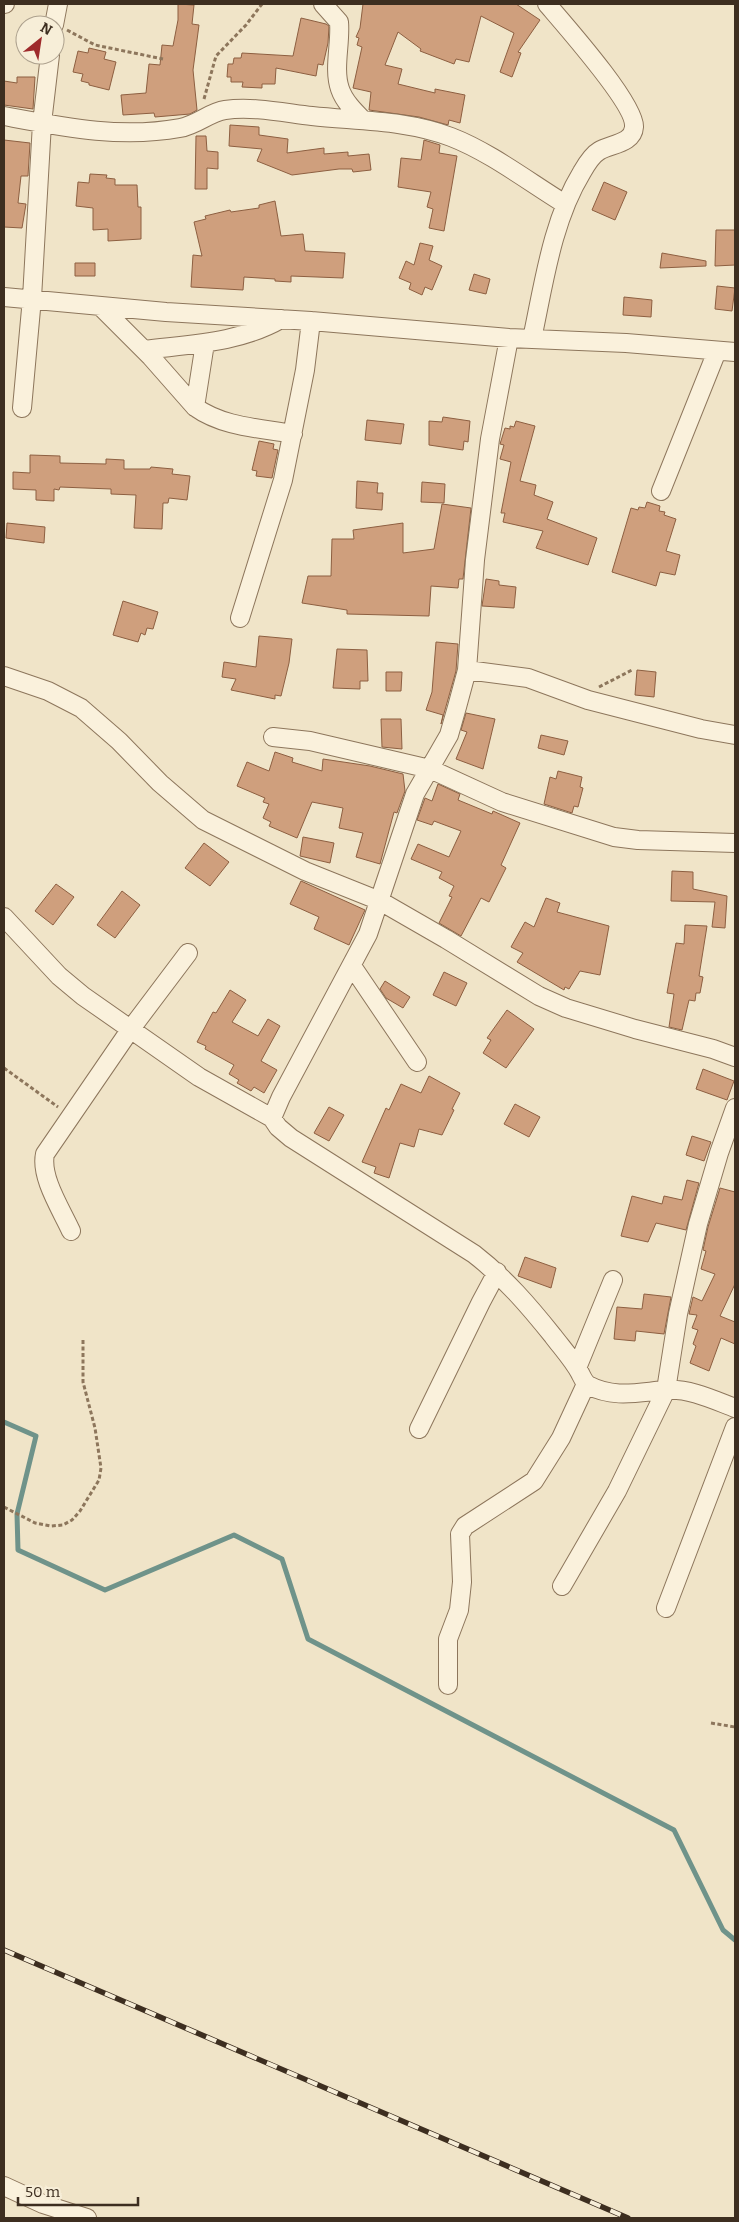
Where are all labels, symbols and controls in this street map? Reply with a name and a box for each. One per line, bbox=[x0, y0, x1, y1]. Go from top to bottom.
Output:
north arrow bbox=[15, 15, 65, 65]
text: N bbox=[37, 19, 55, 39]
scale bar bbox=[18, 2174, 138, 2206]
text: 50 m bbox=[25, 2183, 61, 2201]

